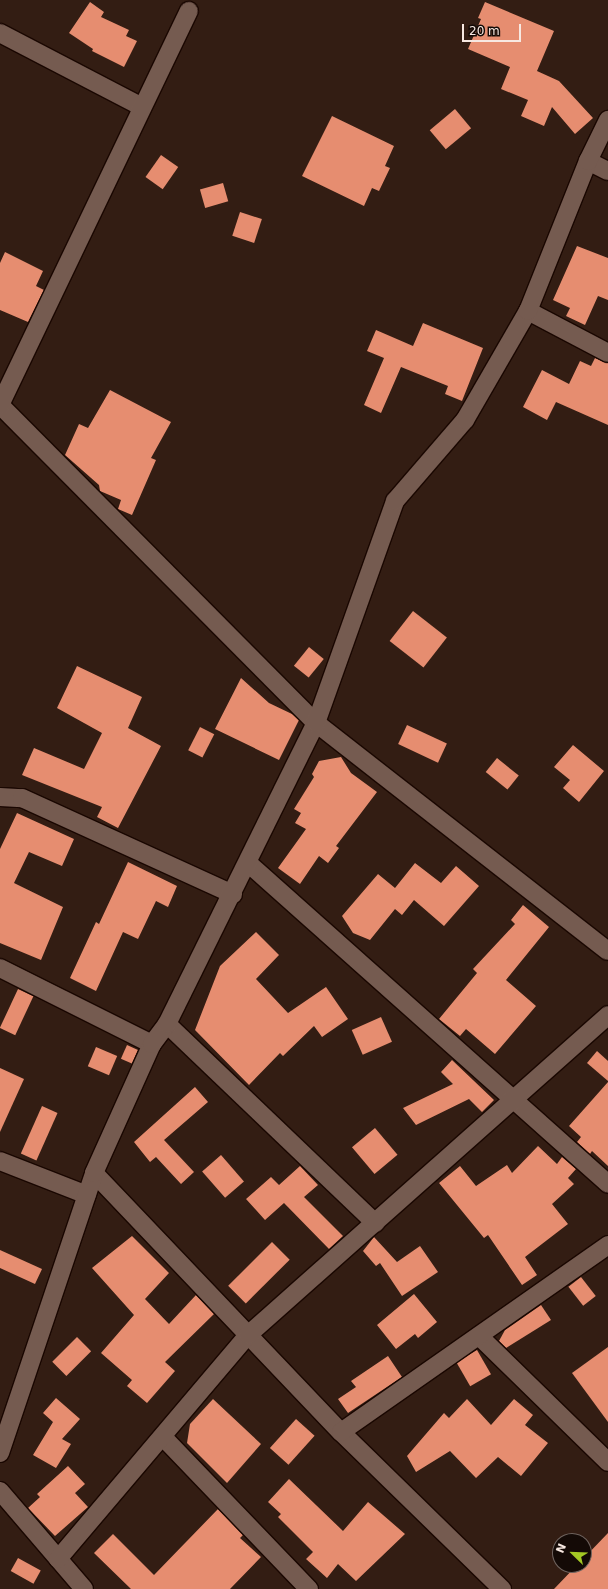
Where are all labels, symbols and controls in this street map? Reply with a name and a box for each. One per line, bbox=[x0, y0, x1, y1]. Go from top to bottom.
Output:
scale bar bbox=[464, 16, 523, 42]
text: 20 m bbox=[469, 24, 500, 38]
north arrow bbox=[552, 1533, 592, 1573]
text: N bbox=[554, 1542, 569, 1555]

